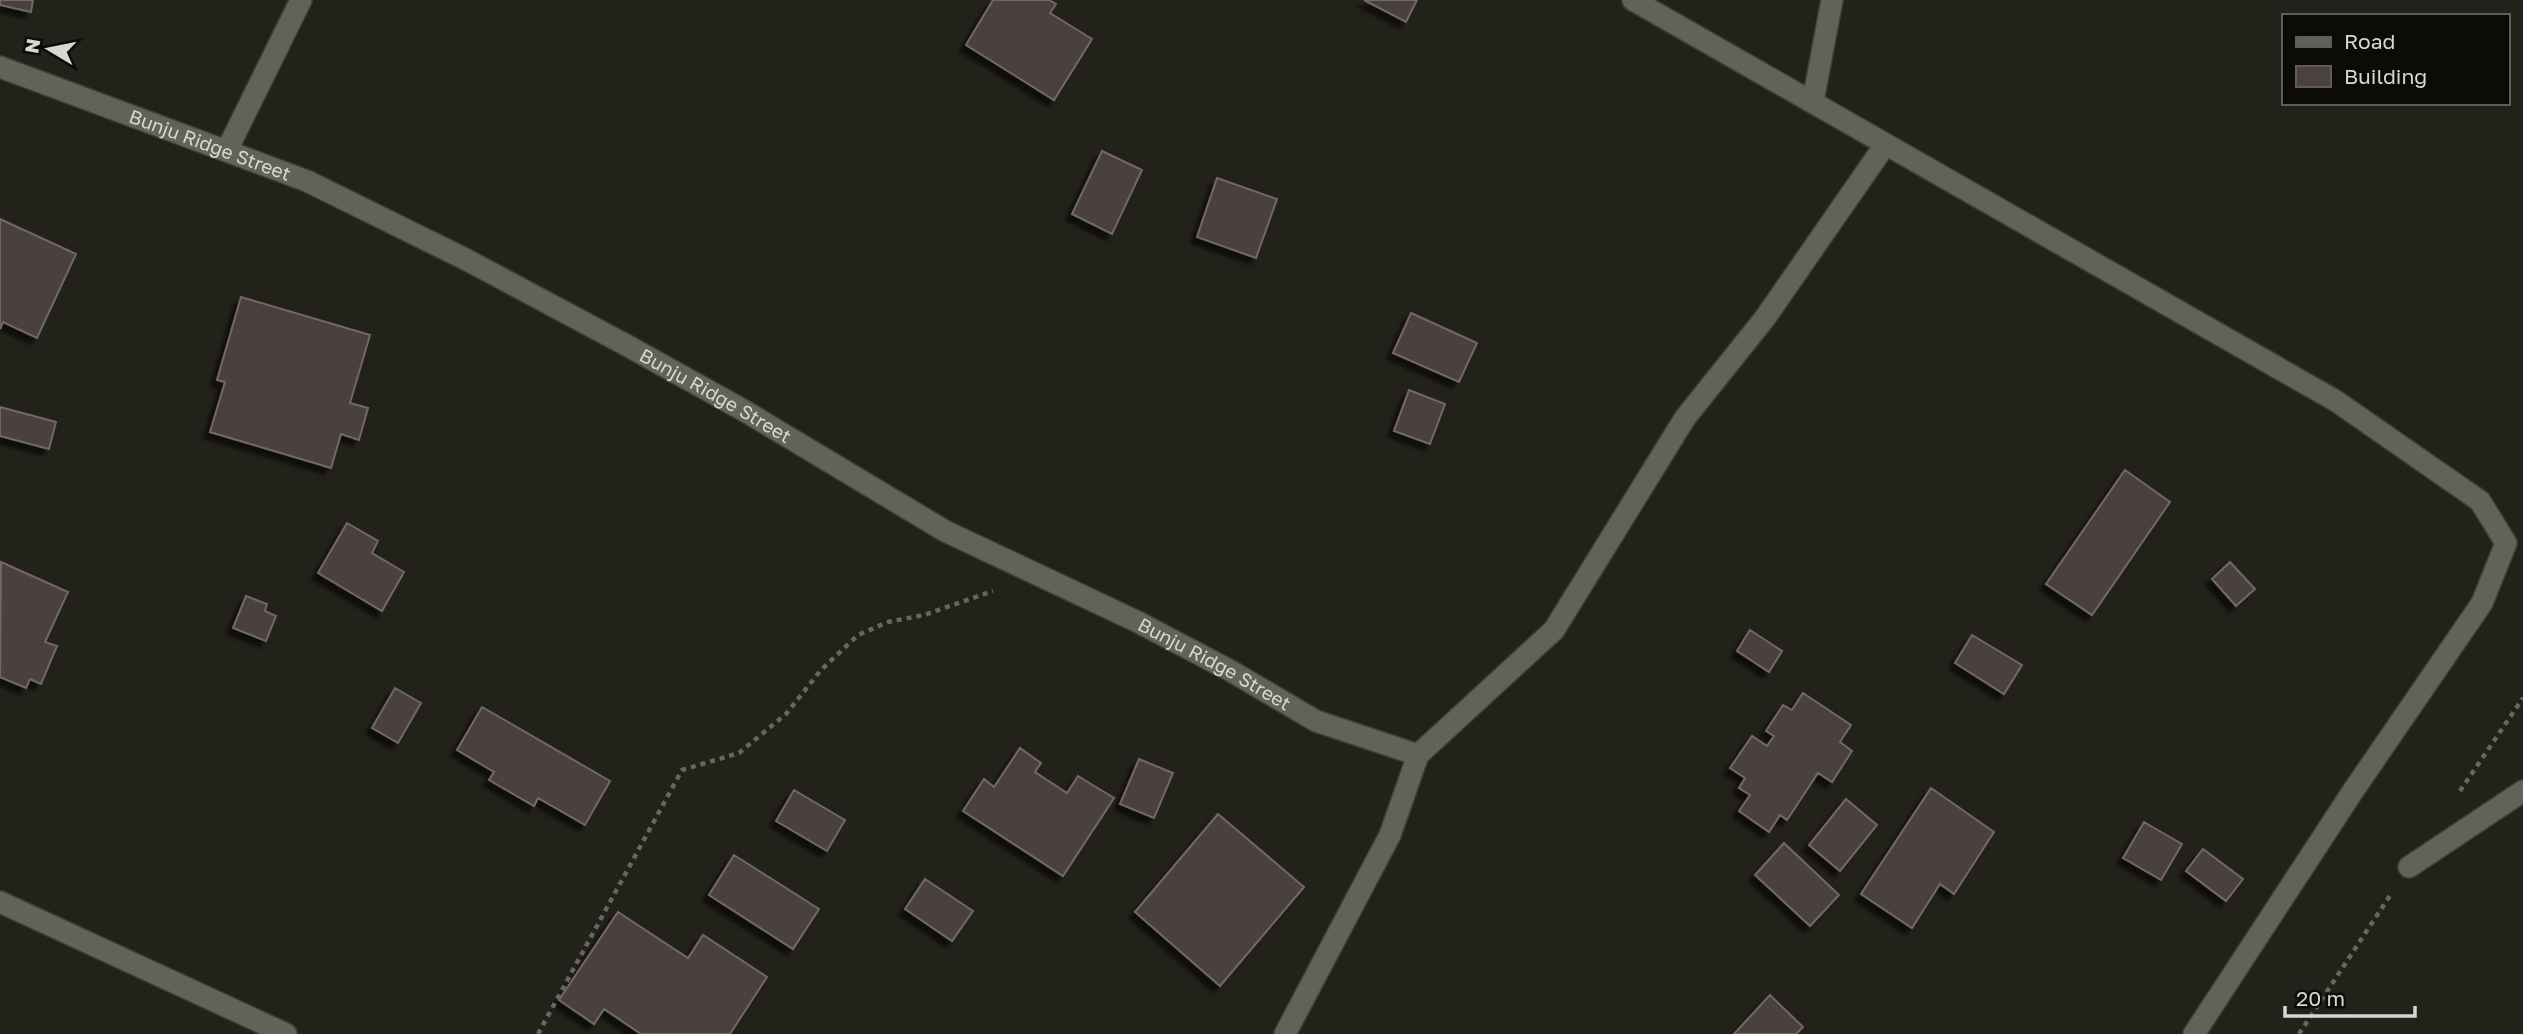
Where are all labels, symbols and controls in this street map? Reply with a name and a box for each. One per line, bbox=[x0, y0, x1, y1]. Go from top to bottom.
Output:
north arrow bbox=[14, 14, 84, 84]
legend bbox=[2282, 14, 2509, 105]
text: Road bbox=[2344, 28, 2395, 54]
text: N bbox=[19, 37, 44, 55]
text: Building bbox=[2344, 63, 2427, 89]
street label: Bunju Ridge Street bbox=[126, 104, 294, 185]
street label: Bunju Ridge Street bbox=[636, 343, 796, 447]
street label: Bunju Ridge Street bbox=[1134, 612, 1295, 715]
scale bar bbox=[2285, 974, 2414, 1018]
text: 20 m bbox=[2296, 985, 2345, 1011]

